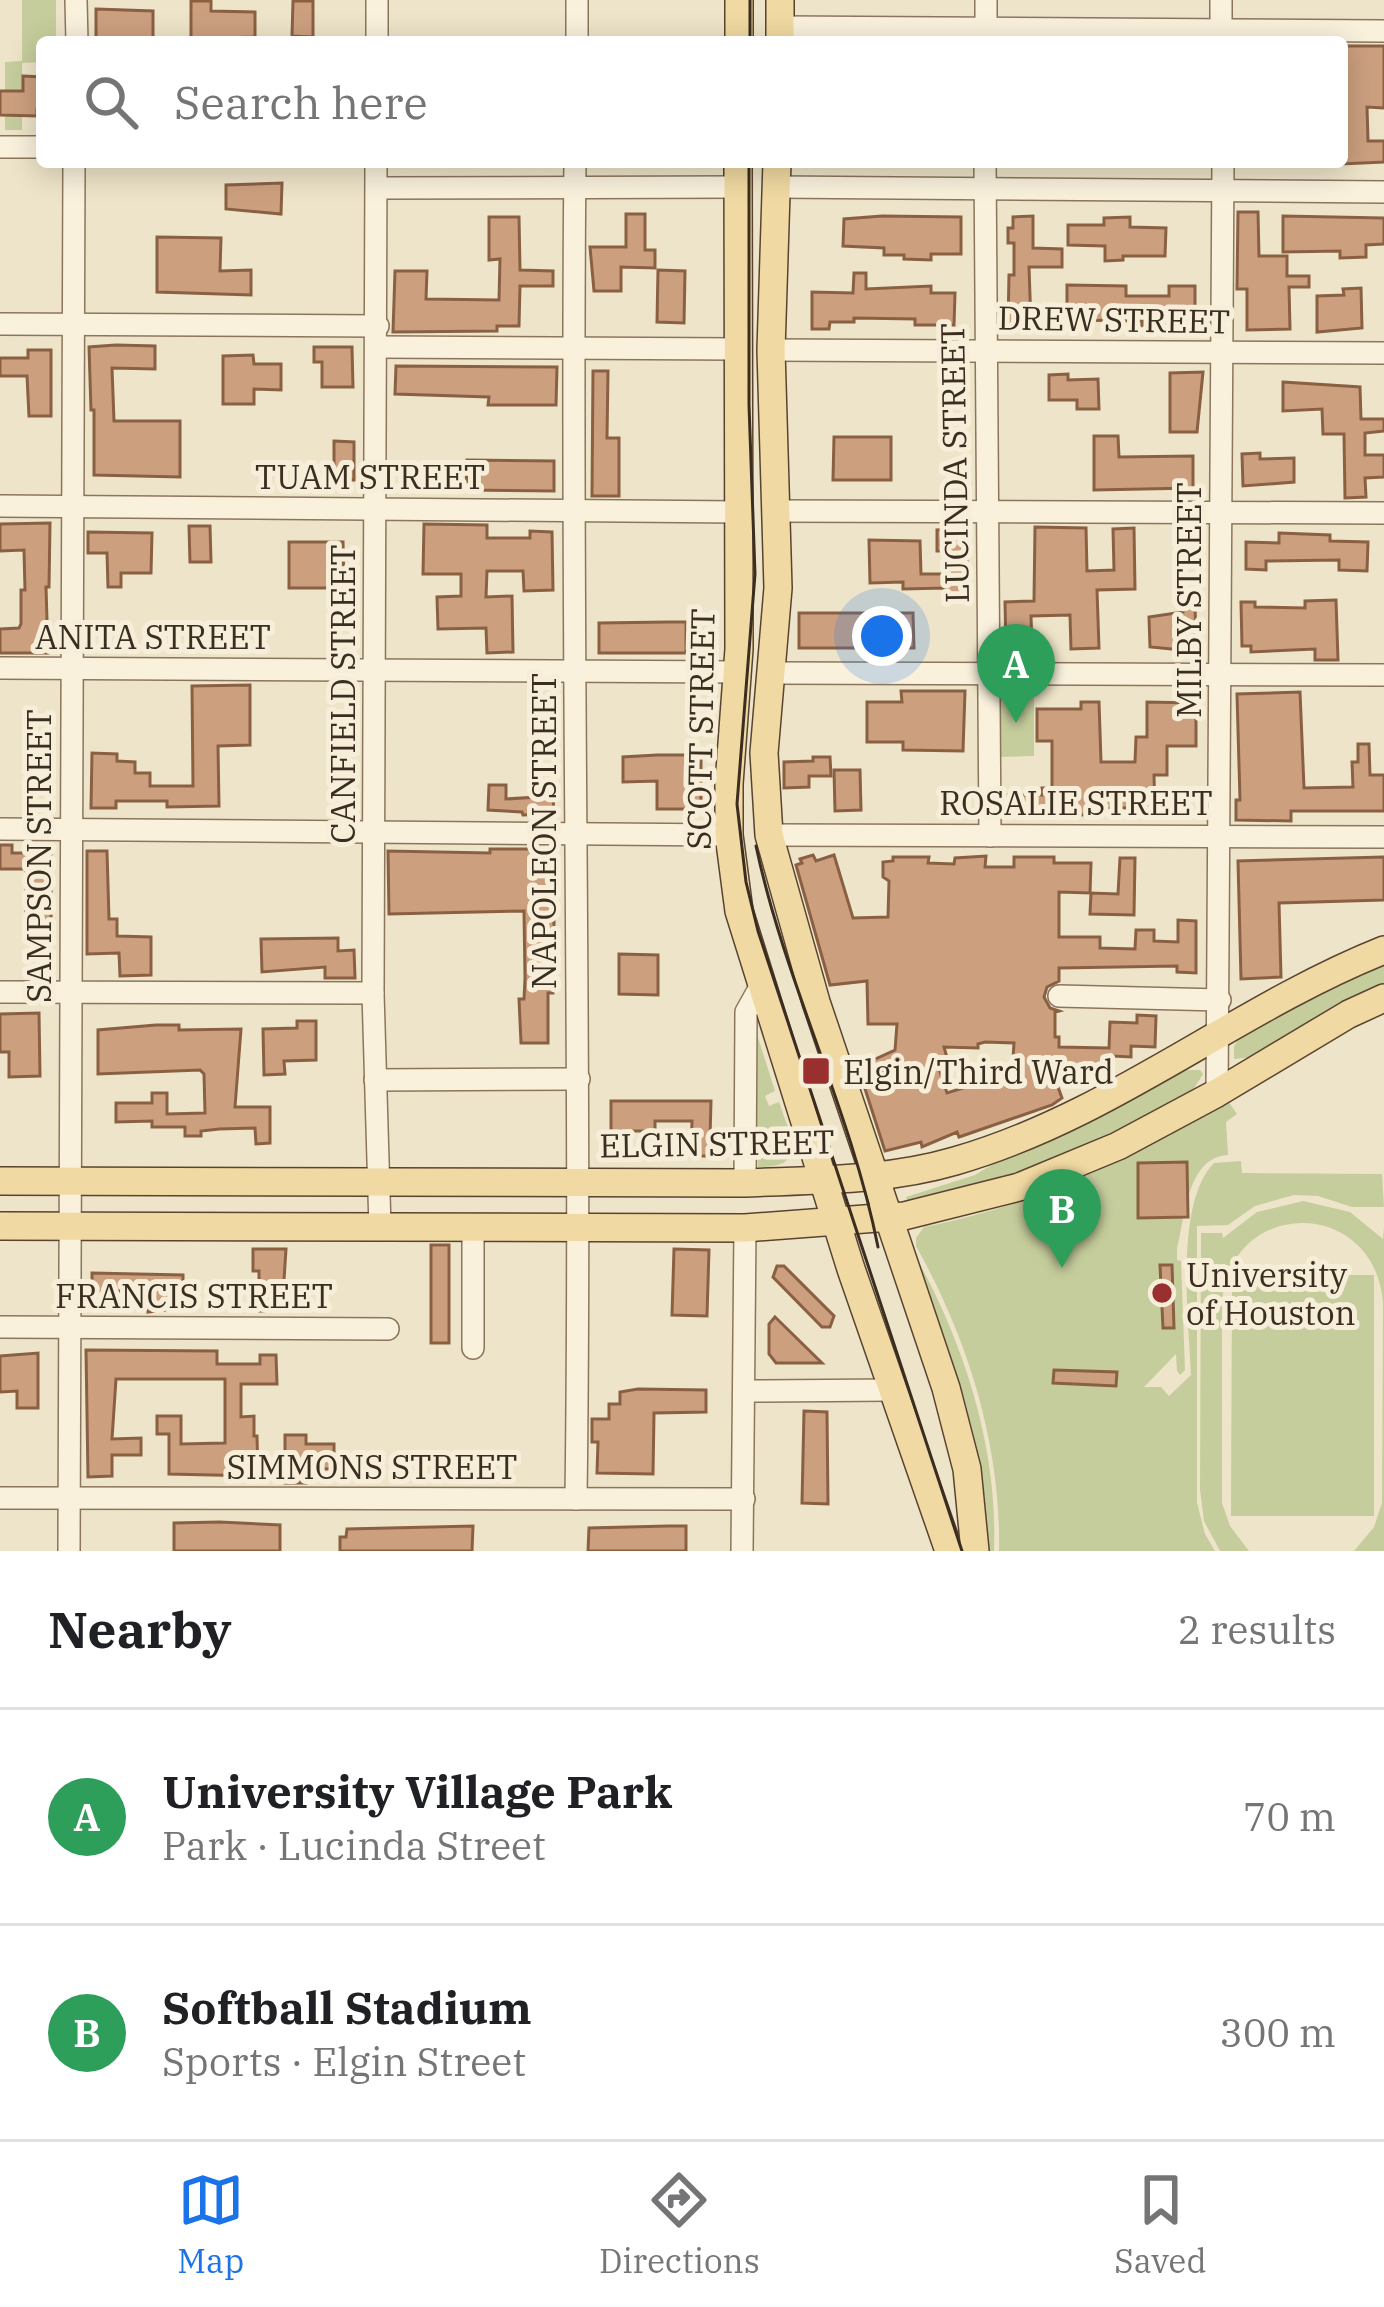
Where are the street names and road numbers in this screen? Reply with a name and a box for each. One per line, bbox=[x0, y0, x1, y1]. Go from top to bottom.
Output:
street label: DREW STREET bbox=[997, 295, 1231, 343]
street label: LUCINDA STREET bbox=[930, 322, 978, 604]
street label: TUAM STREET bbox=[255, 455, 485, 498]
street label: MILBY STREET bbox=[1167, 482, 1210, 718]
street label: CANFIELD STREET bbox=[321, 544, 364, 844]
street label: SCOTT STREET bbox=[676, 608, 724, 850]
street label: ANITA STREET bbox=[35, 615, 271, 658]
street label: NAPOLEON STREET bbox=[522, 673, 565, 989]
street label: SAMPSON STREET bbox=[17, 709, 60, 1003]
street label: ROSALIE STREET bbox=[939, 781, 1213, 824]
street label: ELGIN STREET bbox=[599, 1119, 835, 1167]
street label: FRANCIS STREET bbox=[55, 1274, 333, 1317]
street label: SIMMONS STREET bbox=[226, 1445, 518, 1488]

